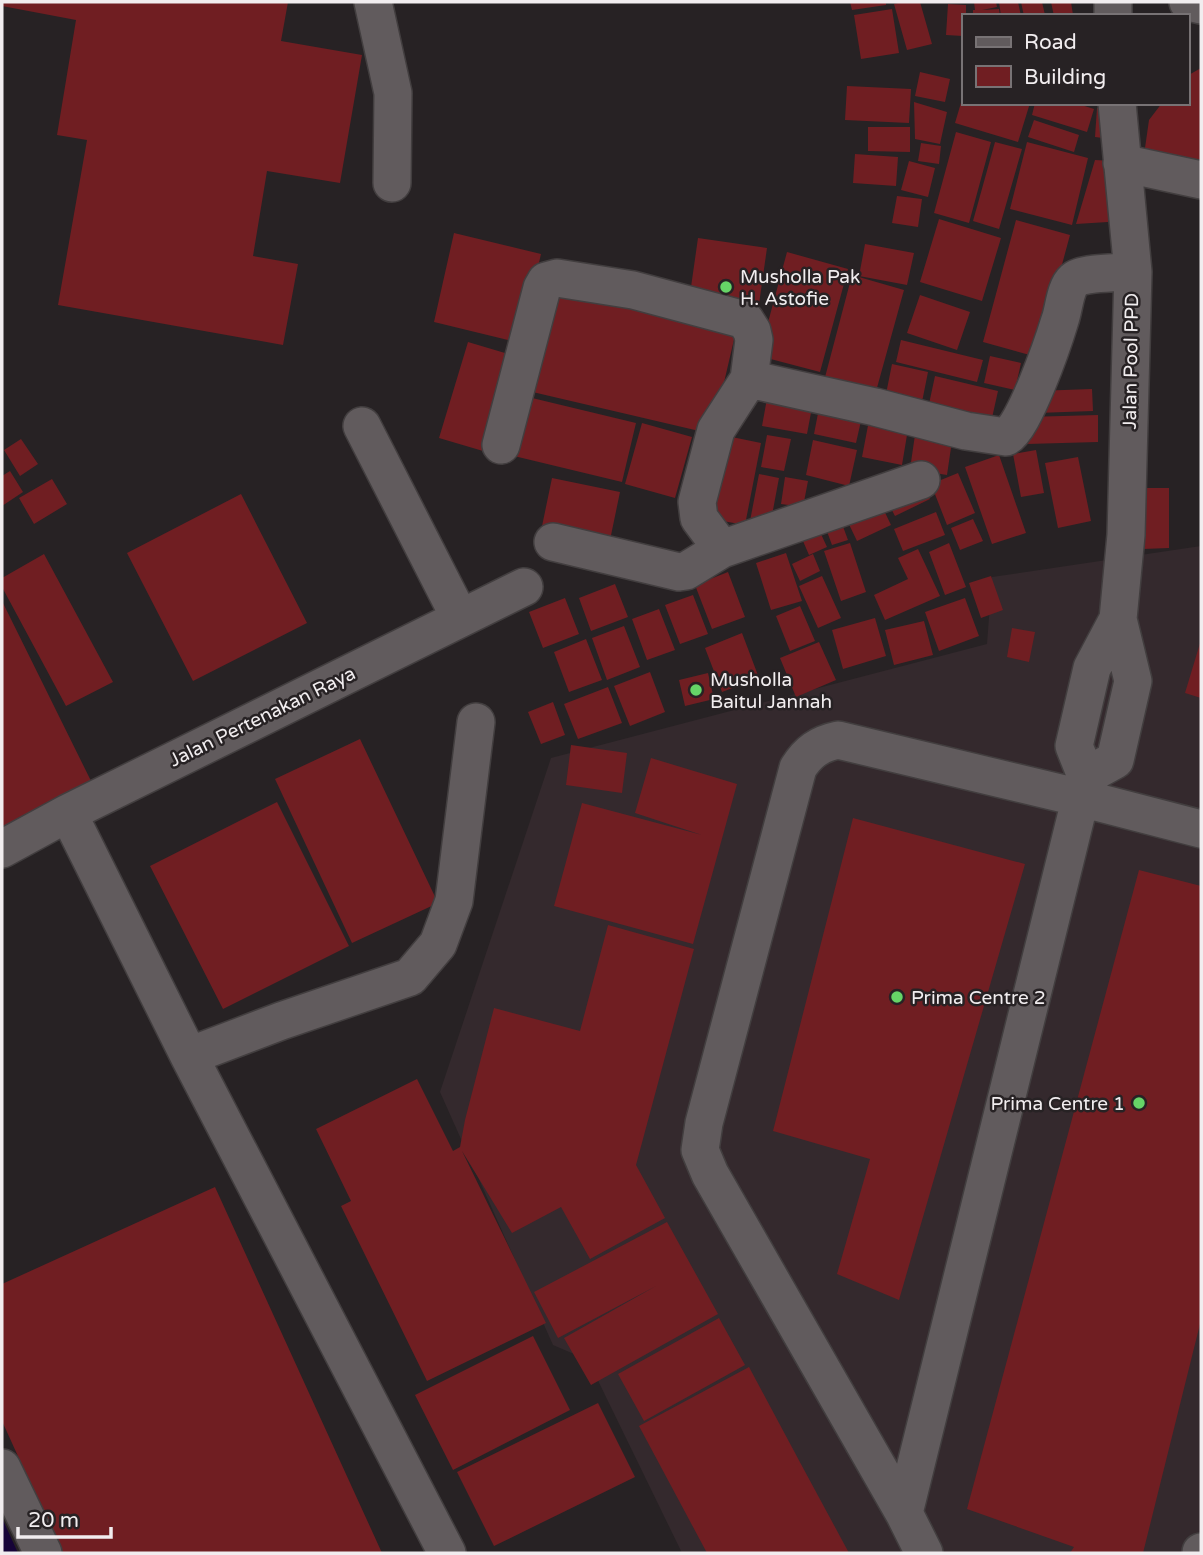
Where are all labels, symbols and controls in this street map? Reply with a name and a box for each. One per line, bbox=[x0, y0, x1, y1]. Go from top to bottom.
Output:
legend bbox=[962, 14, 1189, 105]
text: Road bbox=[1024, 30, 1077, 55]
text: Building bbox=[1024, 65, 1106, 90]
place label: Musholla Pak H. Astofie bbox=[740, 266, 860, 310]
marker: Musholla Pak H. Astofie bbox=[718, 279, 734, 295]
street label: Jalan Pool PPD bbox=[1119, 293, 1143, 429]
street label: Jalan Pertenakan Raya bbox=[166, 662, 359, 772]
place label: Musholla Baitul Jannah bbox=[710, 669, 832, 713]
marker: Musholla Baitul Jannah bbox=[688, 682, 704, 698]
place label: Prima Centre 2 bbox=[911, 987, 1046, 1009]
marker: Prima Centre 2 bbox=[889, 989, 905, 1005]
place label: Prima Centre 1 bbox=[990, 1093, 1125, 1115]
marker: Prima Centre 1 bbox=[1131, 1095, 1147, 1111]
scale bar bbox=[18, 1496, 110, 1540]
text: 20 m bbox=[28, 1508, 79, 1533]

